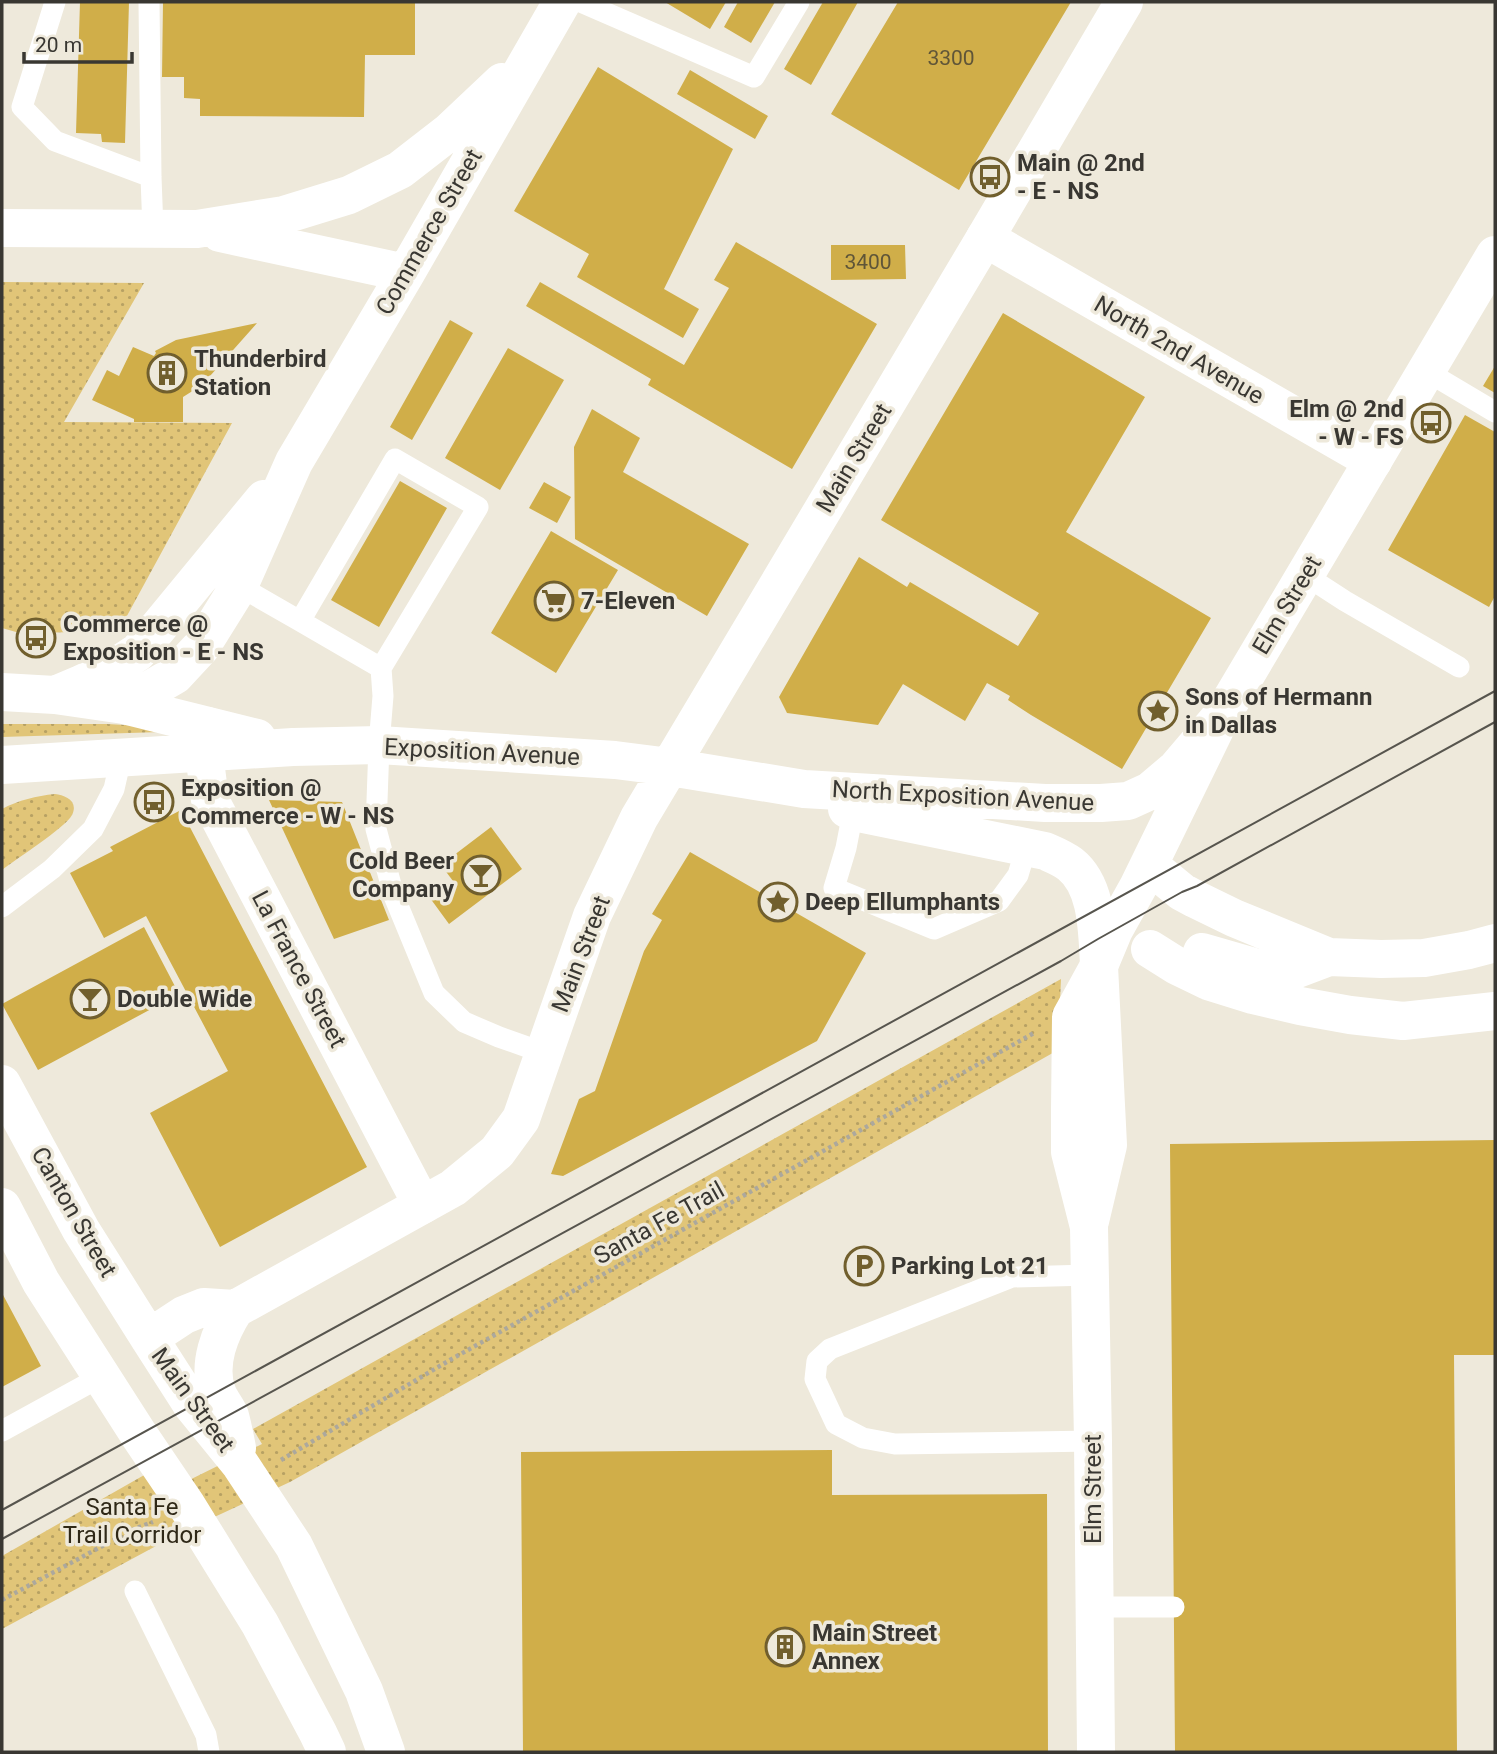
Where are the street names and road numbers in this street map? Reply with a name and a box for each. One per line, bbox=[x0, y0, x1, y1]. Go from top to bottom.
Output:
street label: Commerce Street bbox=[370, 144, 488, 320]
street label: North 2nd Avenue bbox=[1089, 290, 1269, 410]
street label: Main Street bbox=[810, 398, 898, 518]
street label: Elm Street bbox=[1247, 551, 1327, 659]
street label: Exposition Avenue bbox=[383, 733, 581, 771]
street label: North Exposition Avenue bbox=[831, 775, 1095, 817]
street label: La France Street bbox=[246, 886, 352, 1052]
street label: Main Street bbox=[546, 892, 616, 1016]
street label: Canton Street bbox=[25, 1142, 123, 1282]
street label: Santa Fe Trail bbox=[589, 1176, 729, 1270]
street label: Main Street bbox=[146, 1342, 240, 1458]
street label: Elm Street bbox=[1079, 1434, 1107, 1544]

